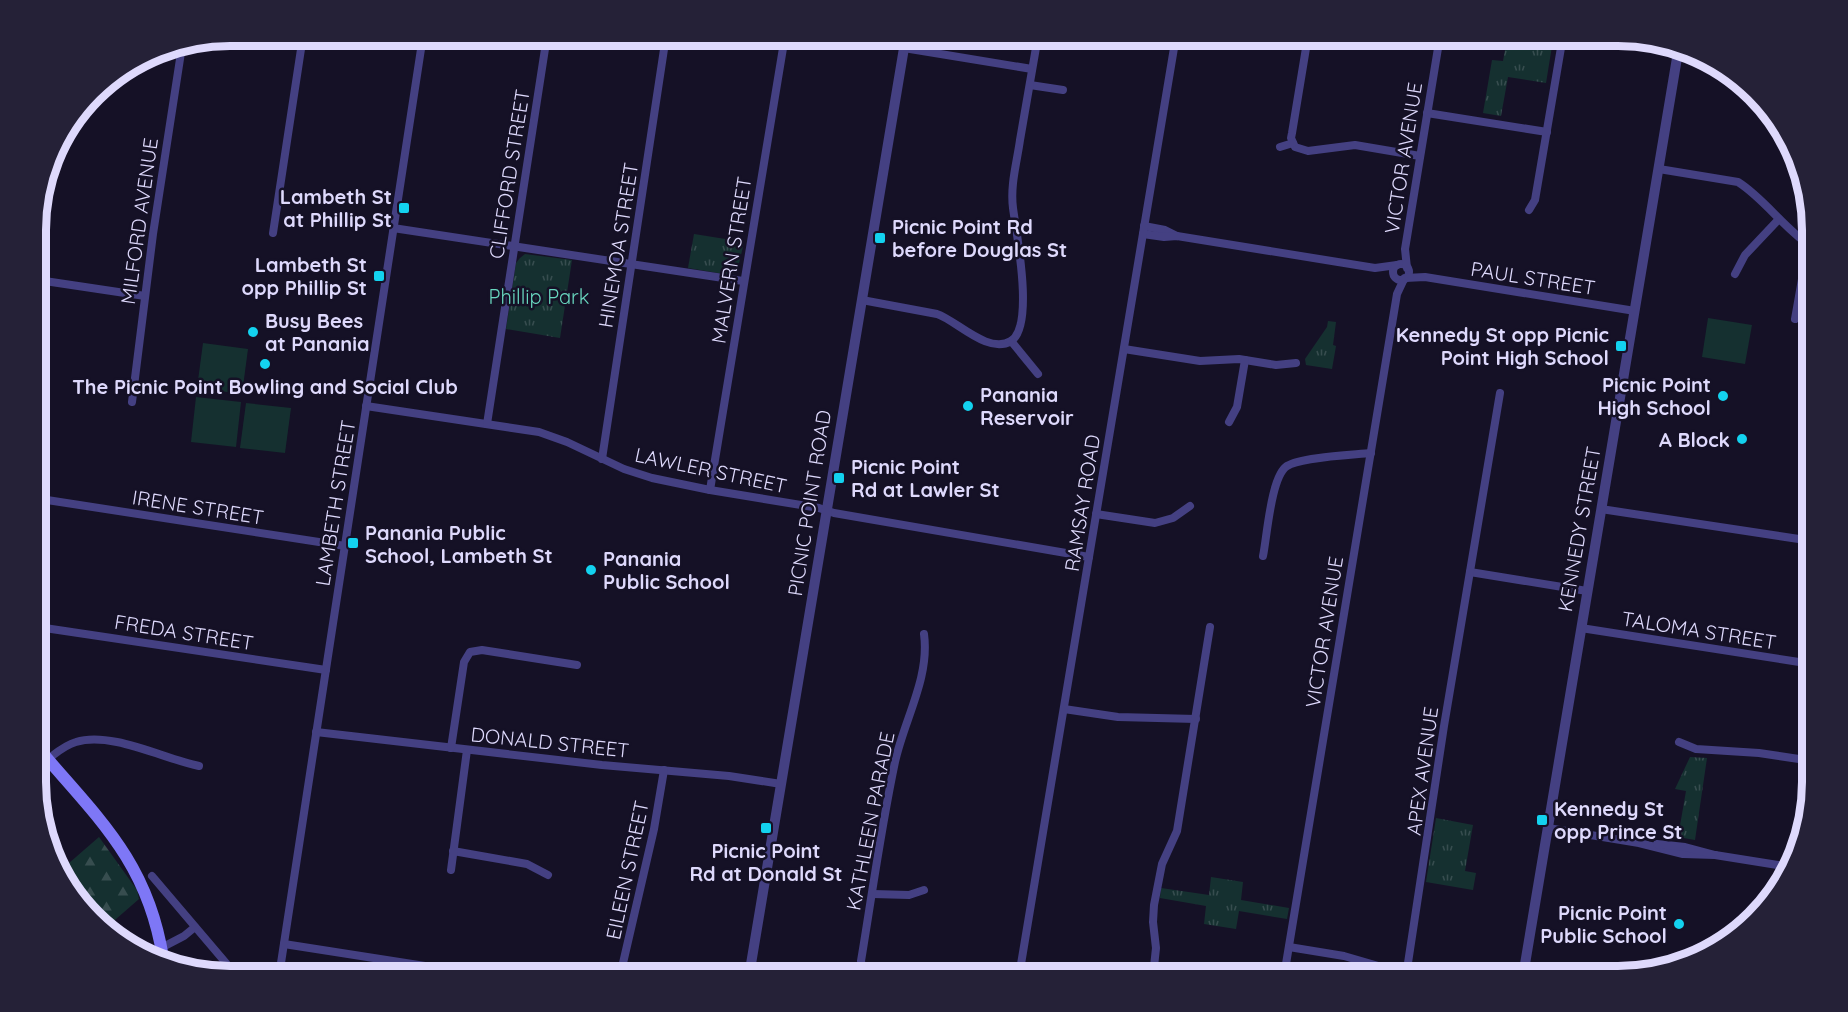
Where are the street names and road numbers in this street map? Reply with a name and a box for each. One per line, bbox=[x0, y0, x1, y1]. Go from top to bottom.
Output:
street label: VICTOR AVENUE bbox=[1379, 80, 1427, 236]
street label: CLIFFORD STREET bbox=[483, 87, 535, 261]
street label: MILFORD AVENUE bbox=[115, 136, 163, 306]
street label: HINEMOA STREET bbox=[593, 161, 643, 329]
street label: MALVERN STREET bbox=[705, 175, 757, 345]
street label: PAUL STREET bbox=[1469, 256, 1597, 300]
street label: PICNIC POINT ROAD bbox=[782, 408, 836, 598]
street label: LAMBETH STREET bbox=[310, 418, 360, 588]
street label: RAMSAY ROAD bbox=[1059, 433, 1105, 573]
street label: LAWLER STREET bbox=[633, 442, 789, 498]
street label: KENNEDY STREET bbox=[1552, 444, 1606, 614]
street label: IRENE STREET bbox=[131, 484, 265, 530]
street label: VICTOR AVENUE bbox=[1300, 554, 1348, 710]
street label: TALOMA STREET bbox=[1620, 605, 1778, 655]
street label: FREDA STREET bbox=[113, 609, 255, 655]
street label: APEX AVENUE bbox=[1401, 705, 1443, 837]
street label: DONALD STREET bbox=[470, 721, 630, 763]
street label: KATHLEEN PARADE bbox=[840, 730, 900, 912]
street label: EILEEN STREET bbox=[600, 798, 654, 942]

